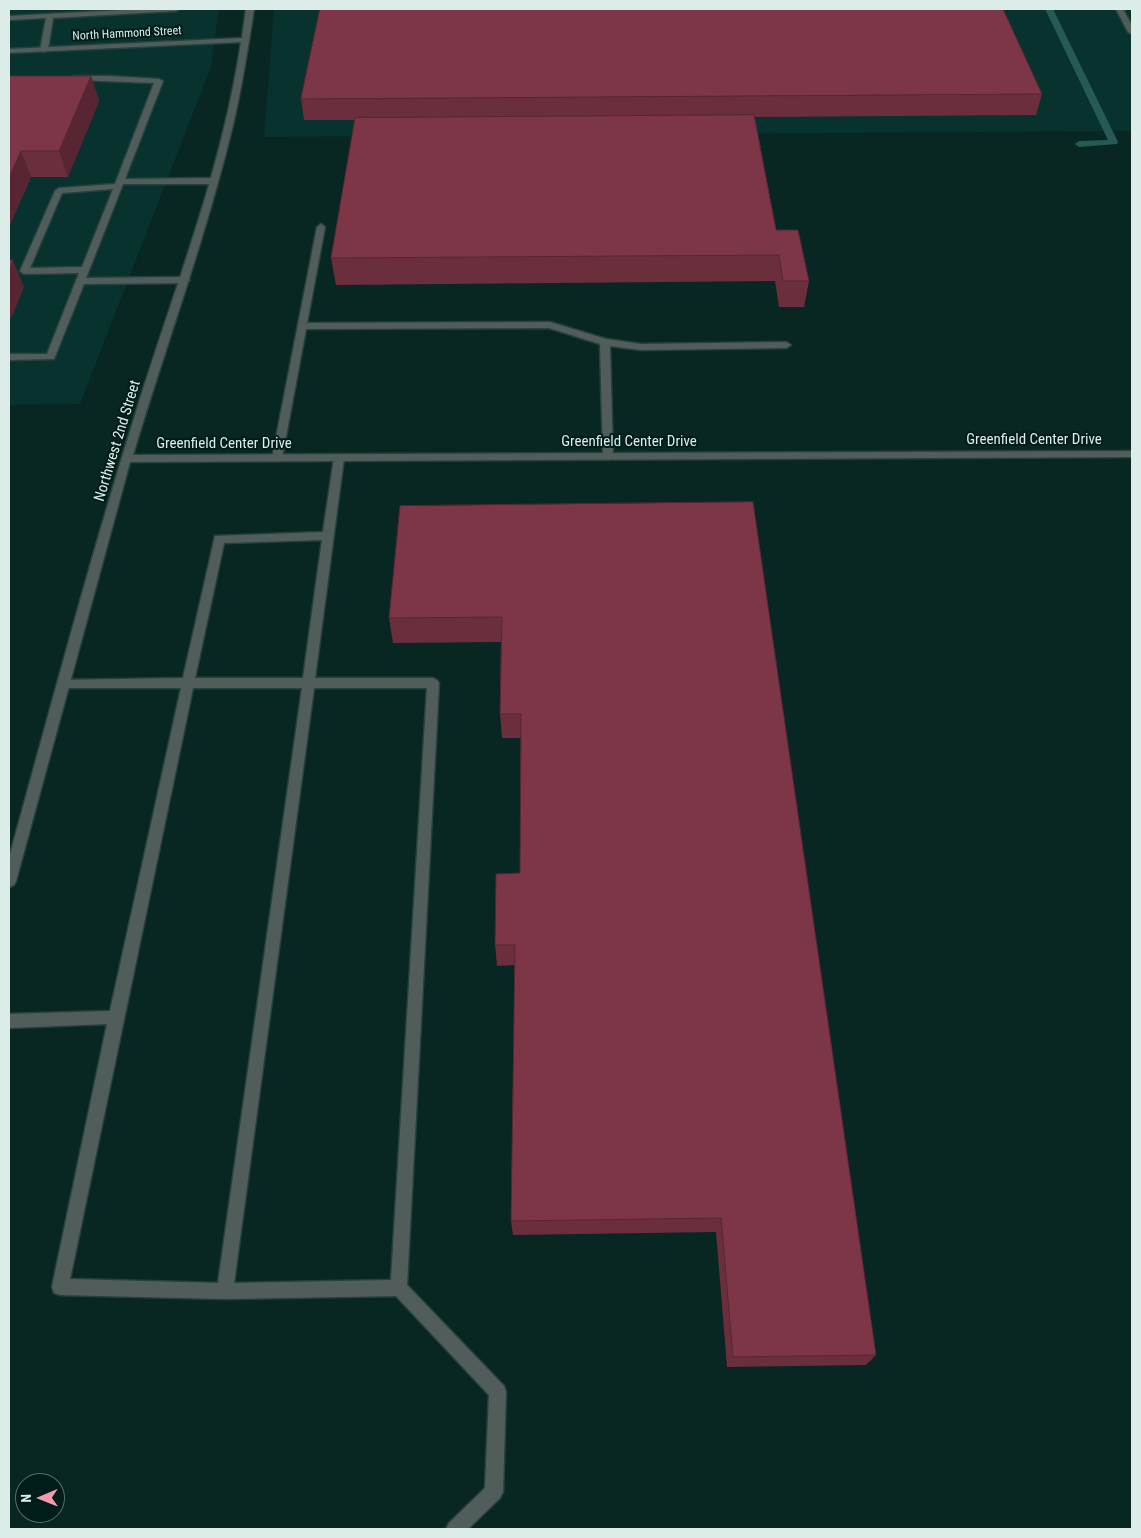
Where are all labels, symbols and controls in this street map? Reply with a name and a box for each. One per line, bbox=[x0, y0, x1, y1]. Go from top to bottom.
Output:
street label: North Hammond Street bbox=[72, 24, 182, 44]
street label: Northwest 2nd Street bbox=[91, 378, 145, 504]
street label: Greenfield Center Drive bbox=[966, 431, 1102, 449]
street label: Greenfield Center Drive bbox=[561, 433, 697, 451]
street label: Greenfield Center Drive bbox=[156, 435, 292, 453]
north arrow bbox=[15, 1473, 65, 1523]
text: N bbox=[18, 1494, 34, 1503]

